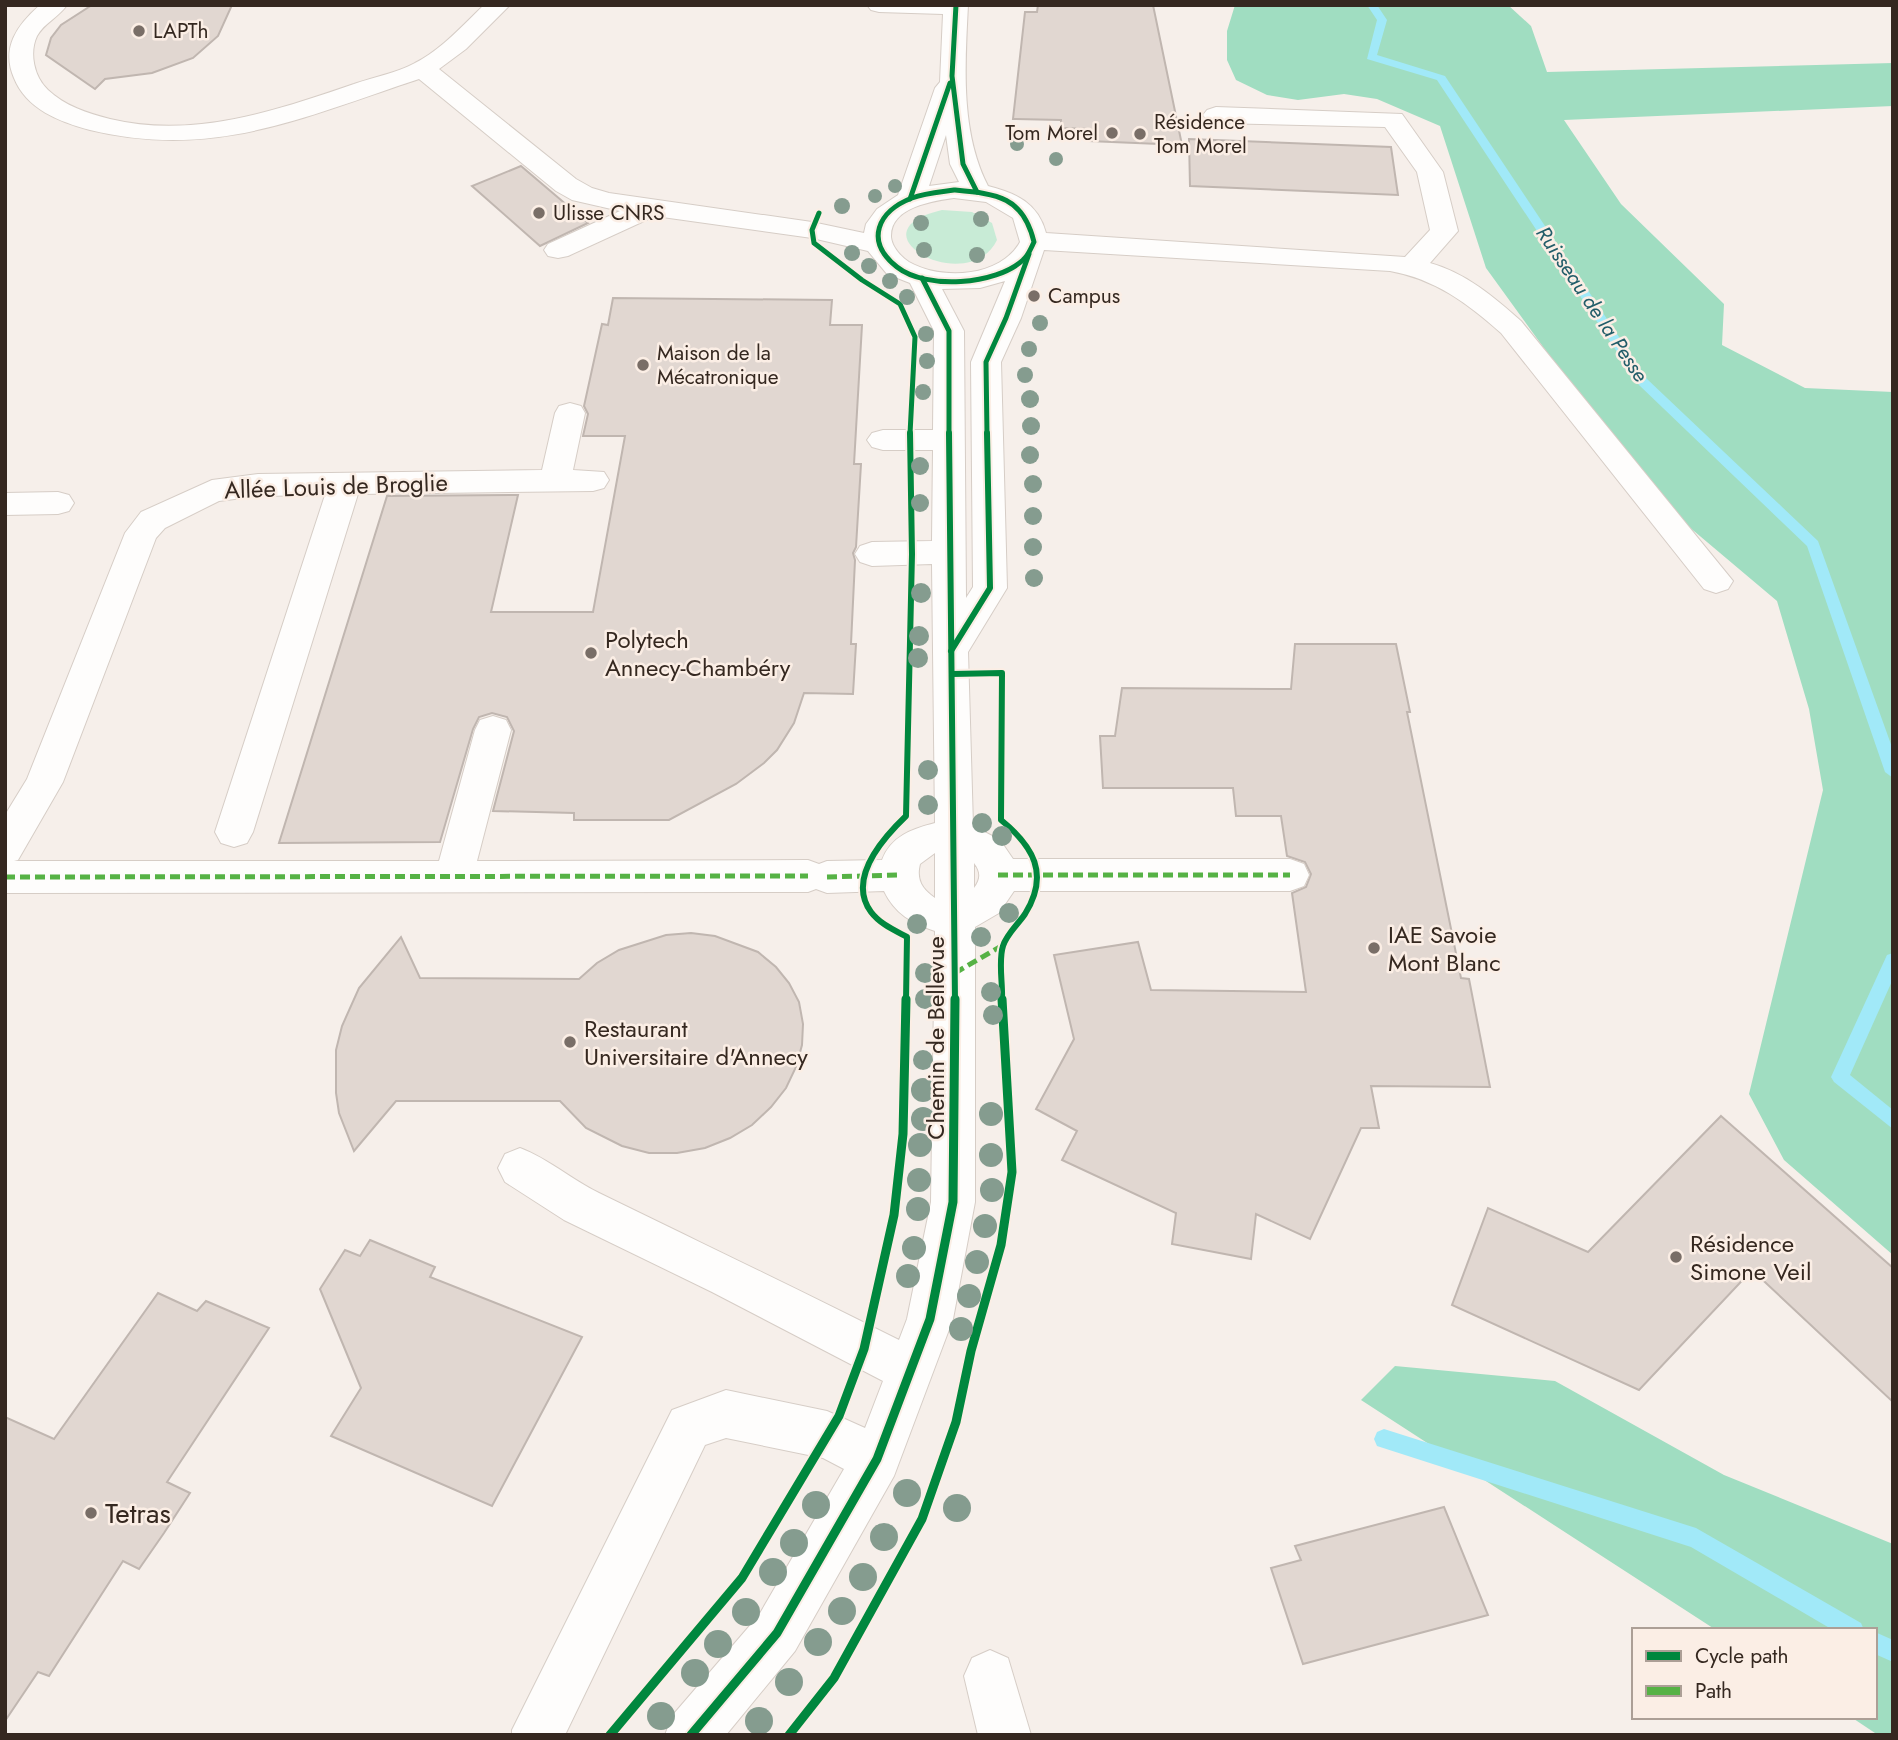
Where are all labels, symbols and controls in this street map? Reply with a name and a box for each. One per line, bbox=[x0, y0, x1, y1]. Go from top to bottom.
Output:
place label: LAPTh bbox=[153, 16, 209, 46]
marker: LAPTh bbox=[131, 23, 147, 39]
place label: Résidence Tom Morel bbox=[1154, 107, 1247, 161]
place label: Tom Morel bbox=[1005, 118, 1098, 148]
marker: Tom Morel bbox=[1104, 125, 1120, 141]
marker: Résidence Tom Morel bbox=[1132, 126, 1148, 142]
place label: Ulisse CNRS bbox=[553, 198, 664, 228]
marker: Ulisse CNRS bbox=[531, 205, 547, 221]
water label: Ruisseau de la Pesse bbox=[1529, 220, 1656, 388]
place label: Campus bbox=[1048, 281, 1120, 311]
marker: Campus bbox=[1026, 288, 1042, 304]
place label: Maison de la Mécatronique bbox=[657, 338, 779, 392]
marker: Maison de la Mécatronique bbox=[635, 357, 651, 373]
street label: Allée Louis de Broglie bbox=[224, 465, 448, 507]
place label: Polytech Annecy-Chambéry bbox=[605, 622, 791, 685]
marker: Polytech Annecy-Chambéry bbox=[583, 645, 599, 661]
place label: IAE Savoie Mont Blanc bbox=[1388, 917, 1501, 980]
street label: Chemin de Bellevue bbox=[918, 936, 953, 1140]
marker: IAE Savoie Mont Blanc bbox=[1366, 940, 1382, 956]
place label: Restaurant Universitaire d'Annecy bbox=[584, 1011, 808, 1074]
marker: Restaurant Universitaire d'Annecy bbox=[562, 1034, 578, 1050]
place label: Résidence Simone Veil bbox=[1690, 1226, 1811, 1289]
marker: Résidence Simone Veil bbox=[1668, 1249, 1684, 1265]
place label: Tetras bbox=[105, 1493, 171, 1534]
marker: Tetras bbox=[83, 1505, 99, 1521]
legend bbox=[1632, 1628, 1877, 1719]
text: Cycle path bbox=[1695, 1641, 1788, 1671]
text: Path bbox=[1695, 1676, 1732, 1706]

